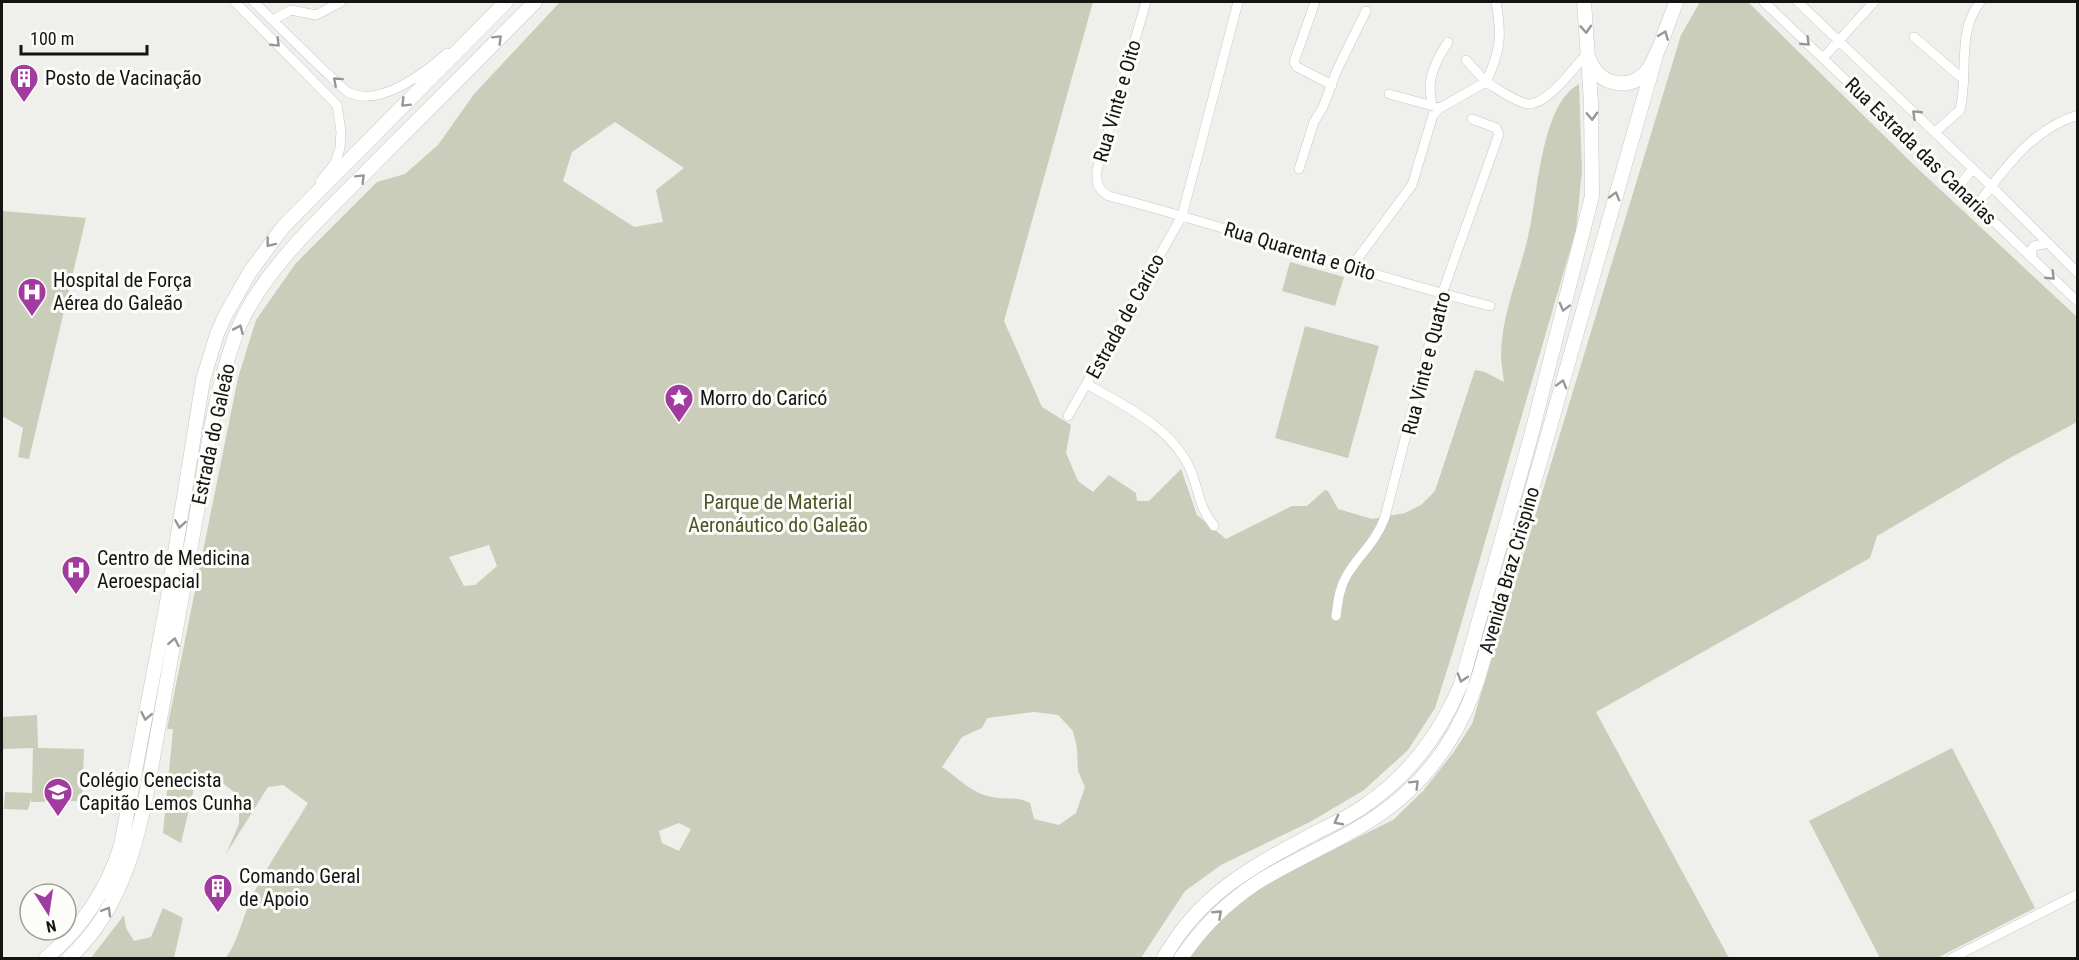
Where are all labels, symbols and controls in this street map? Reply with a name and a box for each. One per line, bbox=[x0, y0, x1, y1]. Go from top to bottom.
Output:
scale bar bbox=[21, 18, 147, 56]
one-way arrow bbox=[1579, 25, 1592, 34]
text: 100 m bbox=[30, 28, 74, 49]
one-way arrow bbox=[1656, 30, 1669, 41]
one-way arrow bbox=[1800, 35, 1810, 46]
one-way arrow bbox=[269, 36, 280, 47]
one-way arrow bbox=[491, 36, 502, 46]
street label: Rua Vinte e Oito bbox=[1088, 37, 1146, 165]
building icon: Posto de Vacinação bbox=[8, 62, 40, 104]
place label: Posto de Vacinação bbox=[45, 66, 202, 90]
street label: Rua Estrada das Canarias bbox=[1840, 72, 2002, 230]
one-way arrow bbox=[333, 77, 343, 88]
one-way arrow bbox=[402, 95, 413, 106]
one-way arrow bbox=[1912, 110, 1923, 121]
one-way arrow bbox=[1585, 111, 1598, 120]
one-way arrow bbox=[353, 174, 364, 185]
one-way arrow bbox=[1608, 191, 1621, 201]
street label: Rua Quarenta e Oito bbox=[1221, 217, 1379, 285]
one-way arrow bbox=[267, 236, 278, 247]
street label: Estrada de Carico bbox=[1081, 249, 1169, 383]
place label: Hospital de Força Aérea do Galeão bbox=[53, 268, 192, 315]
one-way arrow bbox=[2044, 269, 2054, 280]
hospital icon: Hospital de Força Aérea do Galeão bbox=[16, 276, 48, 318]
street label: Rua Vinte e Quatro bbox=[1397, 289, 1455, 437]
one-way arrow bbox=[1559, 302, 1572, 312]
one-way arrow bbox=[232, 324, 244, 335]
street label: Estrada do Galeão bbox=[186, 361, 240, 507]
one-way arrow bbox=[1555, 379, 1567, 390]
place icon: Morro do Caricó bbox=[663, 382, 695, 424]
place label: Morro do Caricó bbox=[700, 386, 827, 410]
street label: Avenida Braz Crispino bbox=[1474, 484, 1544, 656]
park label: Parque de Material Aeronáutico do Galeão bbox=[688, 490, 868, 537]
one-way arrow bbox=[175, 520, 187, 529]
place label: Centro de Medicina Aeroespacial bbox=[97, 546, 250, 593]
hospital icon: Centro de Medicina Aeroespacial bbox=[60, 554, 92, 596]
one-way arrow bbox=[167, 638, 180, 648]
one-way arrow bbox=[1457, 672, 1469, 683]
one-way arrow bbox=[140, 711, 153, 721]
place label: Colégio Cenecista Capitão Lemos Cunha bbox=[79, 768, 252, 815]
school or university icon: Colégio Cenecista Capitão Lemos Cunha bbox=[42, 776, 74, 818]
one-way arrow bbox=[1408, 780, 1419, 790]
one-way arrow bbox=[1334, 814, 1344, 825]
place label: Comando Geral de Apoio bbox=[239, 864, 360, 911]
building icon: Comando Geral de Apoio bbox=[202, 872, 234, 914]
north arrow bbox=[18, 882, 78, 942]
one-way arrow bbox=[99, 907, 111, 917]
one-way arrow bbox=[1212, 910, 1222, 921]
text: N bbox=[44, 916, 58, 936]

